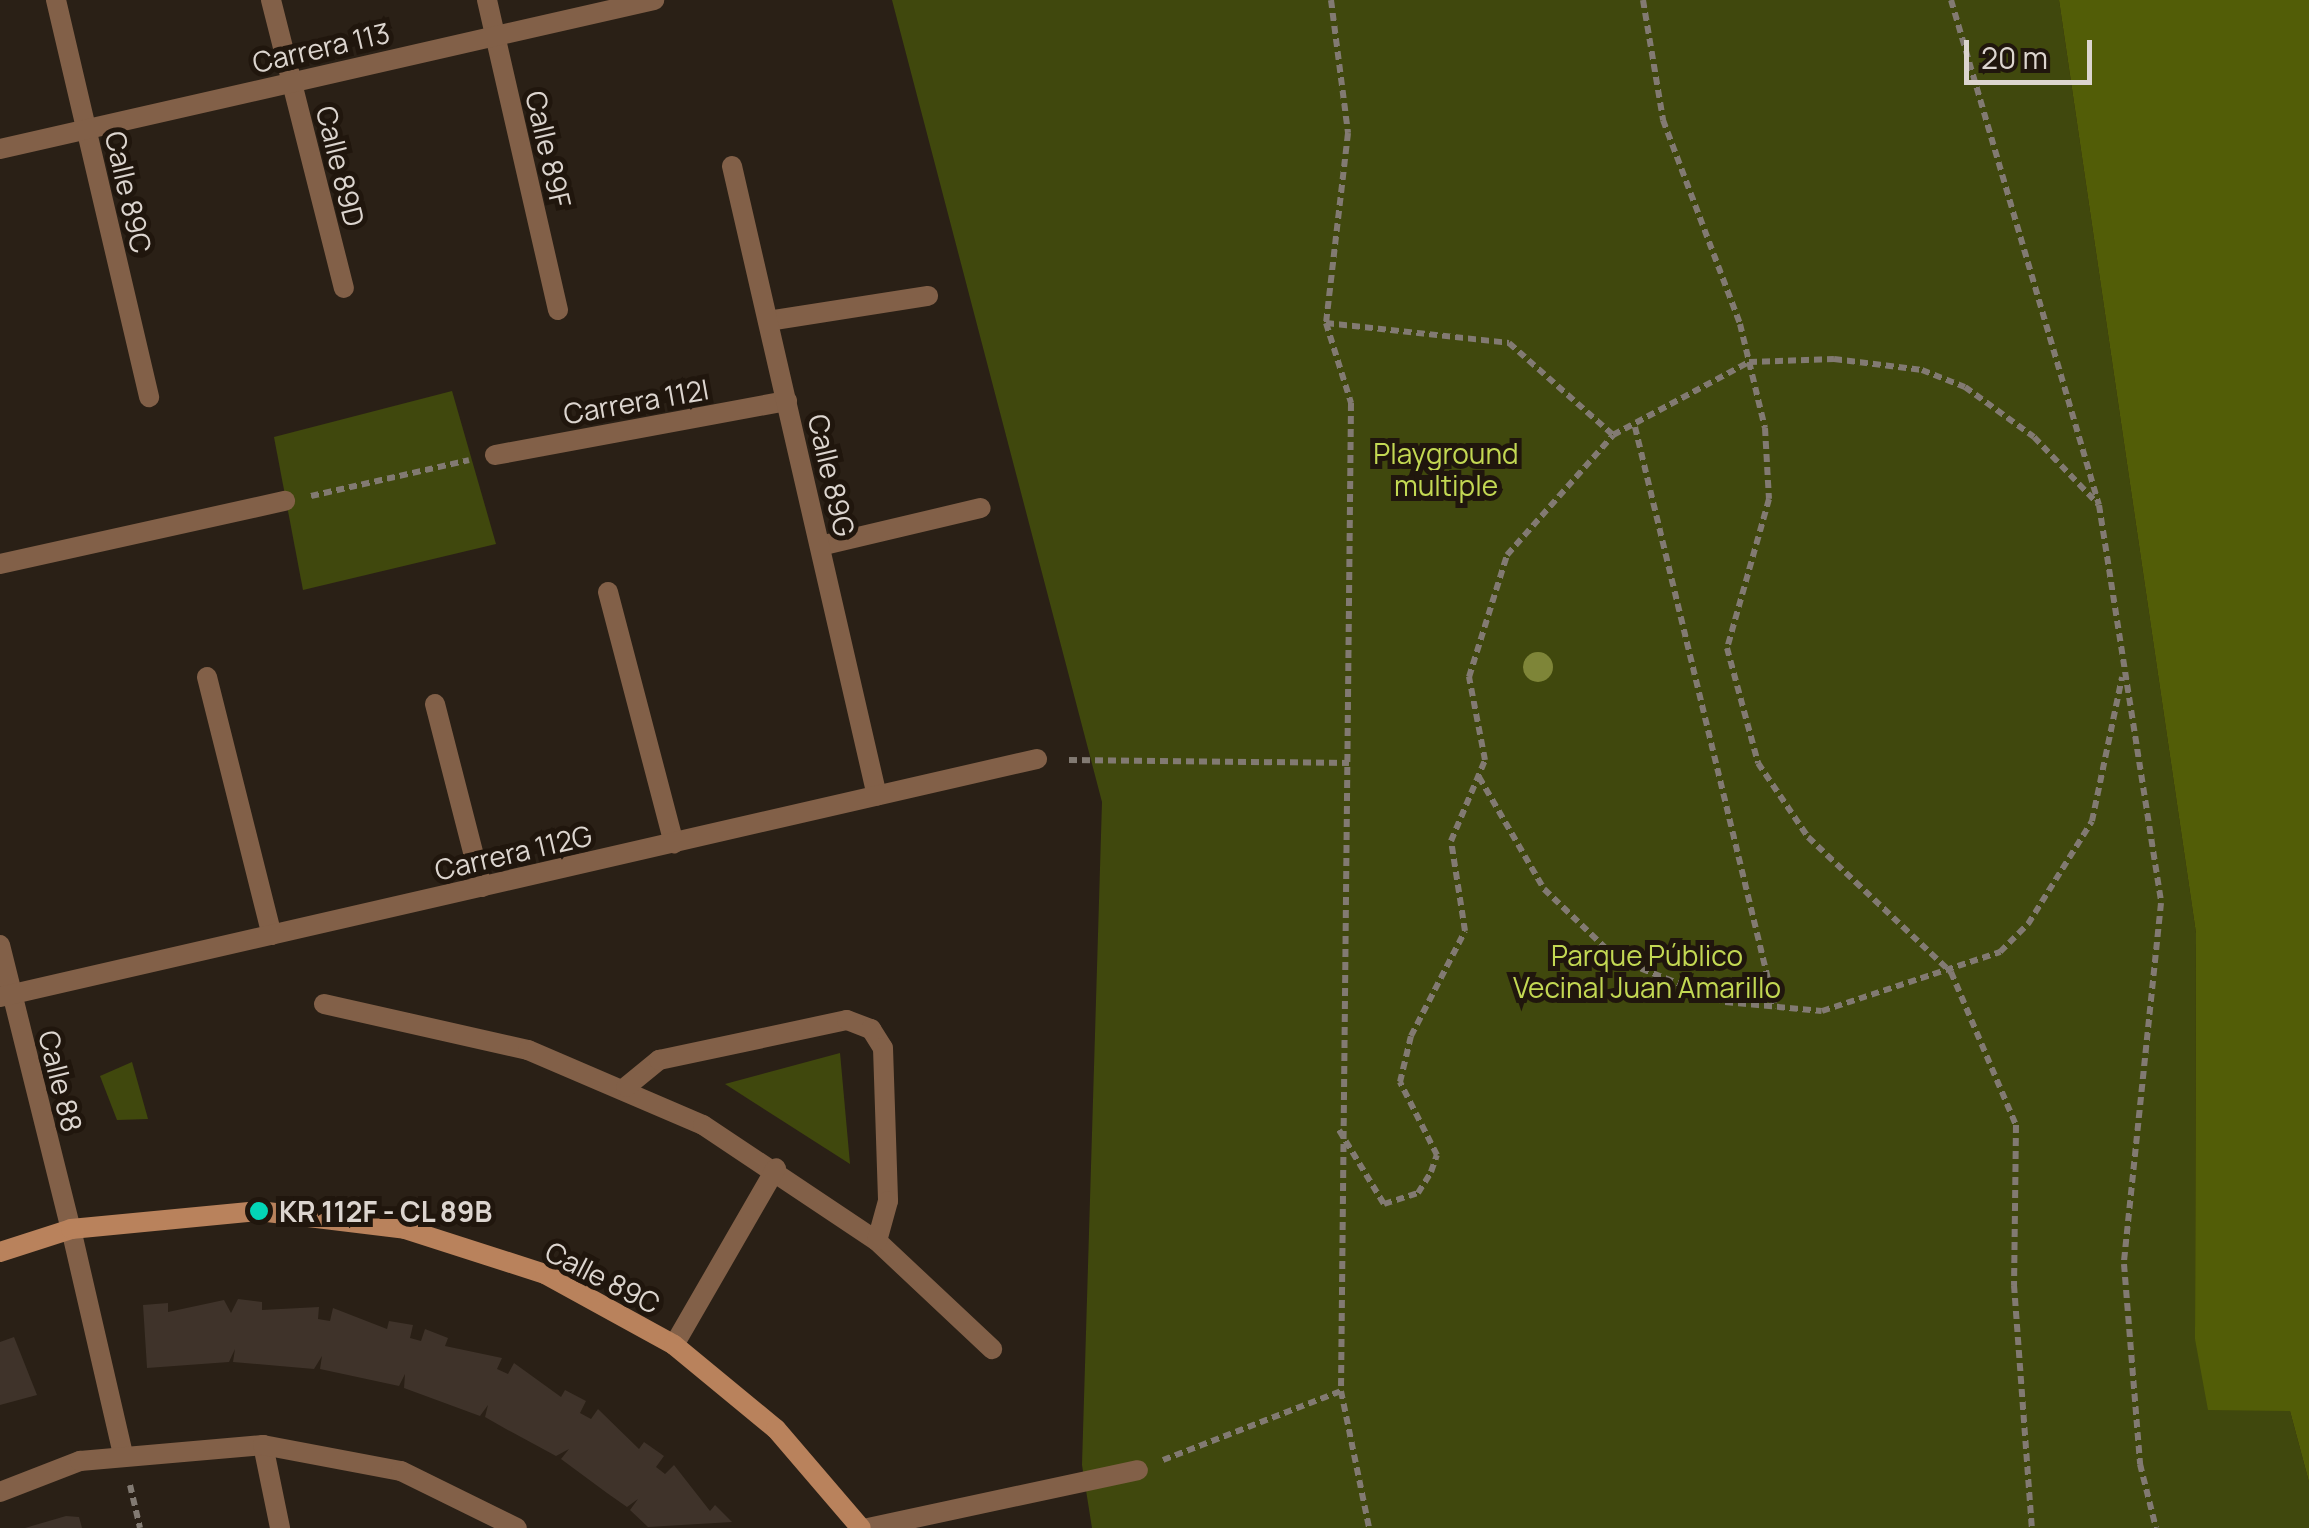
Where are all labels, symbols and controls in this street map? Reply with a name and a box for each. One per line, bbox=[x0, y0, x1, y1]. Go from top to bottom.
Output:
street label: Carrera 113 bbox=[249, 15, 393, 79]
scale bar bbox=[1969, 20, 2096, 82]
text: 20 m bbox=[1981, 37, 2048, 78]
street label: Calle 89F bbox=[519, 88, 579, 210]
street label: Calle 89D bbox=[310, 102, 372, 230]
street label: Calle 89C bbox=[99, 128, 159, 256]
street label: Carrera 112I bbox=[561, 372, 711, 430]
street label: Calle 89G bbox=[802, 411, 862, 539]
park label: Playground multiple bbox=[1373, 436, 1519, 502]
street label: Carrera 112G bbox=[431, 818, 595, 886]
park label: Parque Público Vecinal Juan Amarillo bbox=[1513, 938, 1781, 1004]
street label: Calle 88 bbox=[32, 1027, 90, 1135]
place label: KR 112F - CL 89B bbox=[279, 1194, 493, 1228]
marker: KR 112F - CL 89B bbox=[248, 1200, 270, 1222]
street label: Calle 89C bbox=[540, 1234, 666, 1320]

